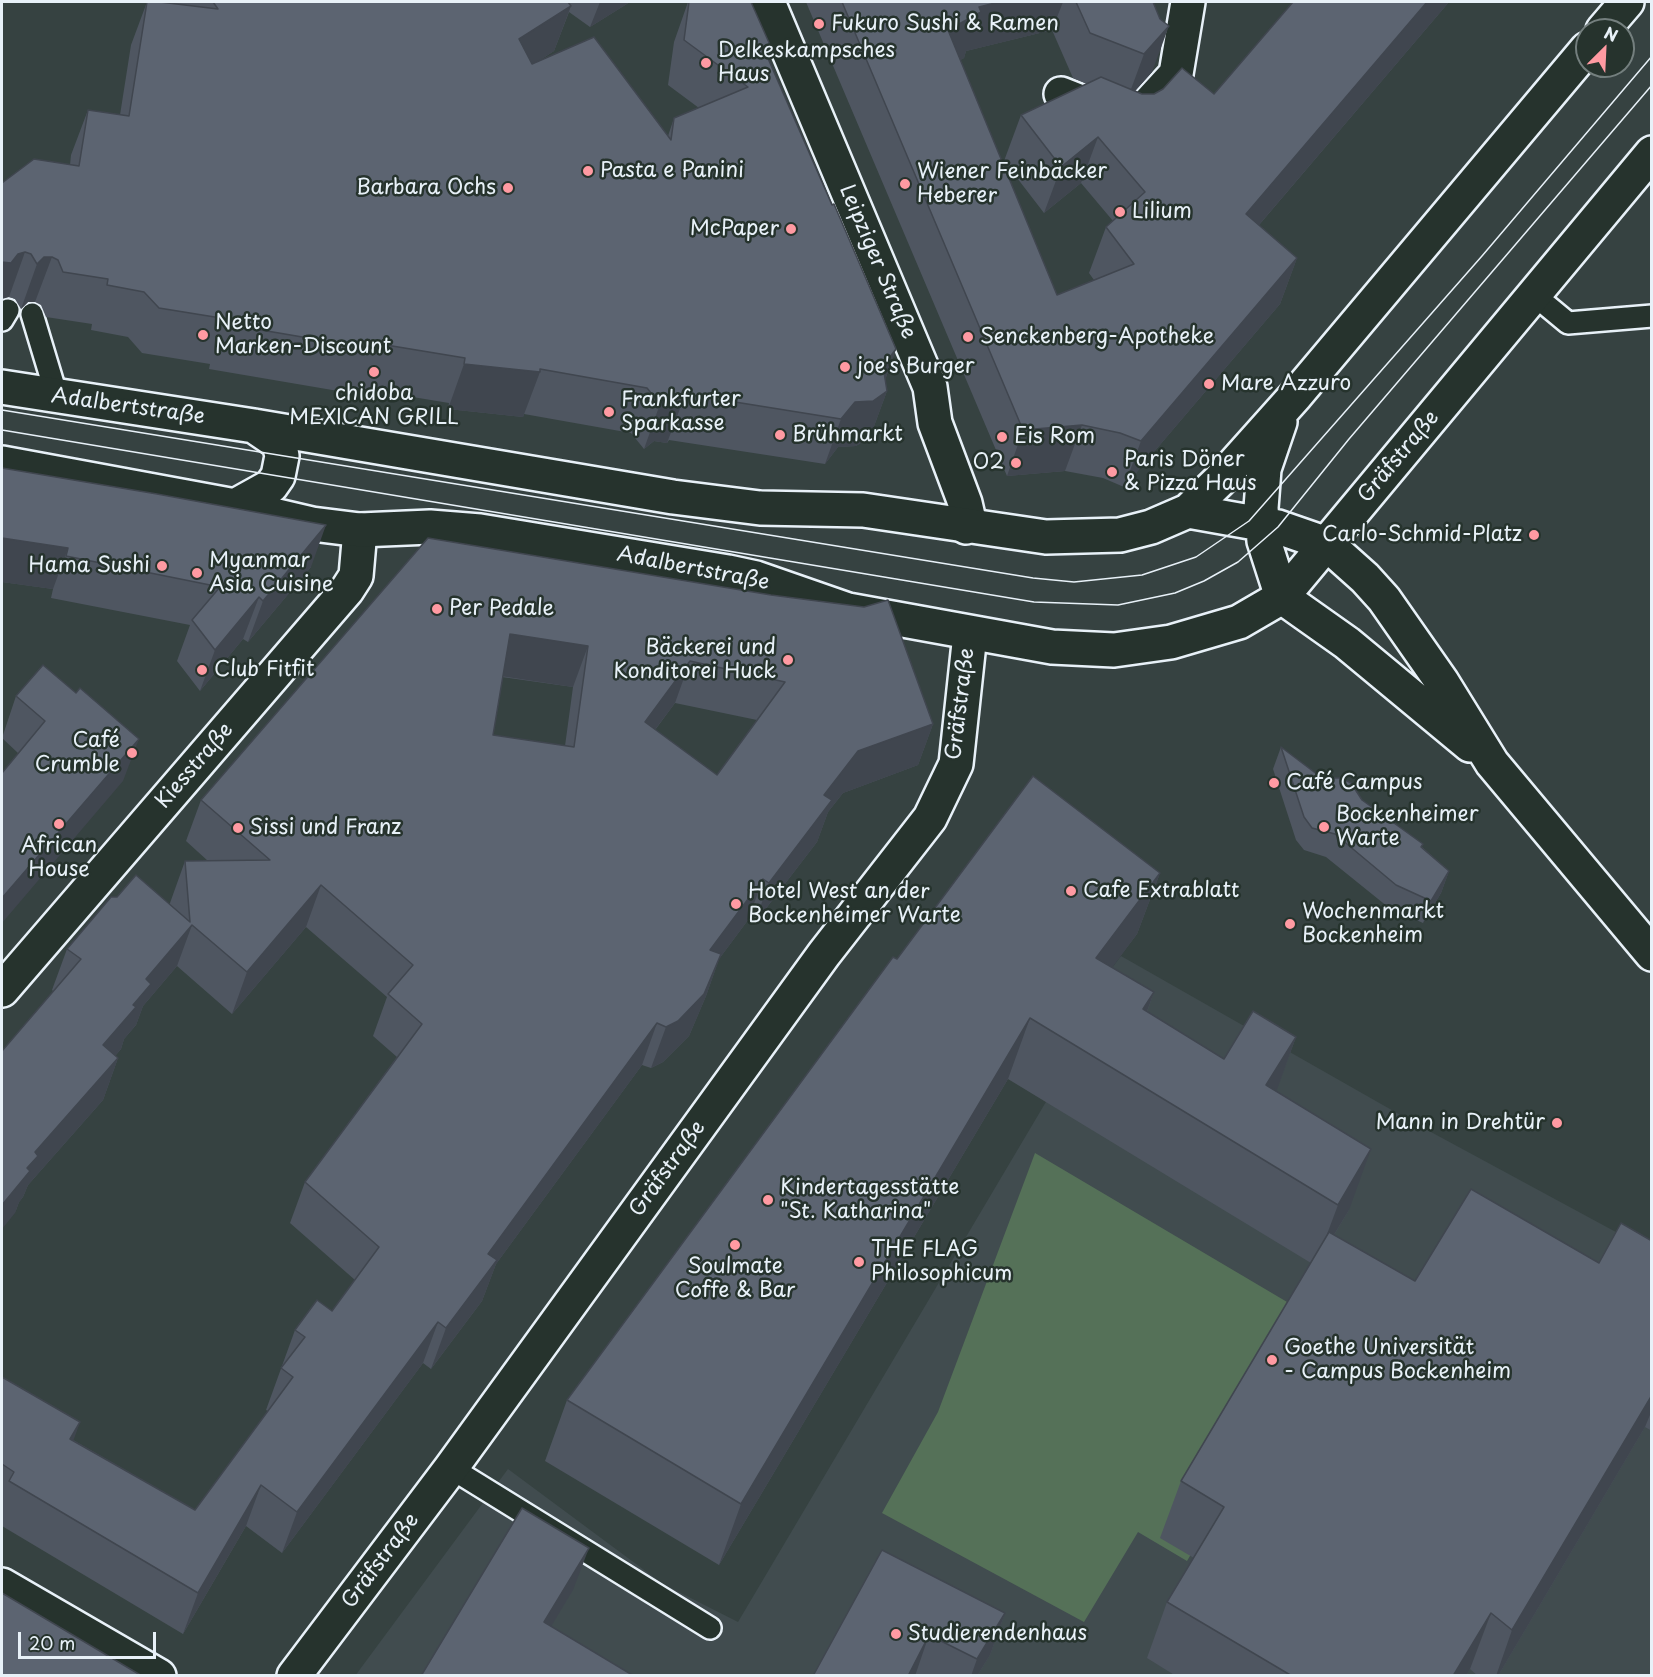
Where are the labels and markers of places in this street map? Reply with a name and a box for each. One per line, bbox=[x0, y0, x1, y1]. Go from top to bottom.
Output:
place label: Fukuro Sushi & Ramen bbox=[831, 11, 1059, 37]
marker: Fukuro Sushi & Ramen bbox=[812, 17, 826, 31]
place label: Delkeskampsches Haus bbox=[718, 38, 895, 88]
marker: Delkeskampsches Haus bbox=[699, 56, 713, 70]
place label: Pasta e Panini bbox=[600, 158, 744, 184]
place label: Wiener Feinbäcker Heberer bbox=[917, 159, 1107, 209]
marker: Pasta e Panini bbox=[581, 164, 595, 178]
place label: Barbara Ochs bbox=[356, 175, 496, 201]
marker: Wiener Feinbäcker Heberer bbox=[898, 177, 912, 191]
marker: Barbara Ochs bbox=[501, 181, 515, 195]
place label: Lilium bbox=[1132, 199, 1192, 225]
marker: Lilium bbox=[1113, 205, 1127, 219]
place label: McPaper bbox=[690, 216, 779, 242]
marker: McPaper bbox=[784, 222, 798, 236]
place label: Netto Marken-Discount bbox=[215, 310, 391, 360]
place label: Senckenberg-Apotheke bbox=[980, 324, 1214, 350]
marker: Netto Marken-Discount bbox=[196, 328, 210, 342]
marker: Senckenberg-Apotheke bbox=[961, 330, 975, 344]
place label: joe's Burger bbox=[857, 354, 975, 380]
marker: joe's Burger bbox=[838, 360, 852, 374]
marker: chidoba MEXICAN GRILL bbox=[367, 365, 381, 379]
place label: Mare Azzuro bbox=[1221, 371, 1351, 397]
marker: Mare Azzuro bbox=[1202, 377, 1216, 391]
place label: chidoba MEXICAN GRILL bbox=[289, 381, 459, 431]
place label: Frankfurter Sparkasse bbox=[621, 387, 741, 437]
marker: Frankfurter Sparkasse bbox=[602, 405, 616, 419]
place label: Brühmarkt bbox=[792, 422, 903, 448]
place label: Eis Rom bbox=[1014, 424, 1095, 450]
marker: Brühmarkt bbox=[773, 428, 787, 442]
marker: Eis Rom bbox=[995, 430, 1009, 444]
place label: Paris Döner & Pizza Haus bbox=[1124, 447, 1257, 497]
place label: O2 bbox=[972, 450, 1004, 476]
marker: O2 bbox=[1009, 456, 1023, 470]
marker: Paris Döner & Pizza Haus bbox=[1105, 465, 1119, 479]
place label: Carlo-Schmid-Platz bbox=[1322, 522, 1522, 548]
marker: Carlo-Schmid-Platz bbox=[1527, 528, 1541, 542]
place label: Myanmar Asia Cuisine bbox=[209, 548, 334, 598]
place label: Hama Sushi bbox=[29, 553, 150, 579]
marker: Hama Sushi bbox=[155, 559, 169, 573]
marker: Myanmar Asia Cuisine bbox=[190, 566, 204, 580]
place label: Per Pedale bbox=[449, 596, 554, 622]
marker: Per Pedale bbox=[430, 602, 444, 616]
place label: Bäckerei und Konditorei Huck bbox=[613, 635, 776, 685]
marker: Bäckerei und Konditorei Huck bbox=[781, 653, 795, 667]
place label: Club Fitfit bbox=[214, 657, 315, 683]
marker: Club Fitfit bbox=[195, 663, 209, 677]
place label: Café Crumble bbox=[35, 728, 120, 778]
marker: Café Crumble bbox=[125, 746, 139, 760]
place label: Café Campus bbox=[1286, 770, 1423, 796]
marker: Café Campus bbox=[1267, 776, 1281, 790]
place label: Bockenheimer Warte bbox=[1336, 802, 1478, 852]
place label: Sissi und Franz bbox=[250, 815, 401, 841]
marker: African House bbox=[52, 817, 66, 831]
marker: Bockenheimer Warte bbox=[1317, 820, 1331, 834]
marker: Sissi und Franz bbox=[231, 821, 245, 835]
place label: African House bbox=[21, 833, 97, 883]
place label: Cafe Extrablatt bbox=[1083, 878, 1239, 904]
place label: Hotel West an der Bockenheimer Warte bbox=[748, 879, 961, 929]
marker: Cafe Extrablatt bbox=[1064, 884, 1078, 898]
marker: Hotel West an der Bockenheimer Warte bbox=[729, 897, 743, 911]
place label: Wochenmarkt Bockenheim bbox=[1302, 899, 1444, 949]
marker: Wochenmarkt Bockenheim bbox=[1283, 917, 1297, 931]
place label: Mann in Drehtür bbox=[1376, 1110, 1545, 1136]
marker: Mann in Drehtür bbox=[1550, 1116, 1564, 1130]
place label: Kindertagesstätte "St. Katharina" bbox=[780, 1175, 959, 1225]
marker: Kindertagesstätte "St. Katharina" bbox=[761, 1193, 775, 1207]
place label: THE FLAG Philosophicum bbox=[871, 1237, 1012, 1287]
marker: Soulmate Coffe & Bar bbox=[728, 1238, 742, 1252]
place label: Soulmate Coffe & Bar bbox=[675, 1254, 795, 1304]
marker: THE FLAG Philosophicum bbox=[852, 1255, 866, 1269]
place label: Goethe Universität - Campus Bockenheim bbox=[1284, 1335, 1511, 1385]
marker: Goethe Universität - Campus Bockenheim bbox=[1265, 1353, 1279, 1367]
place label: Studierendenhaus bbox=[908, 1621, 1087, 1647]
marker: Studierendenhaus bbox=[889, 1627, 903, 1641]

